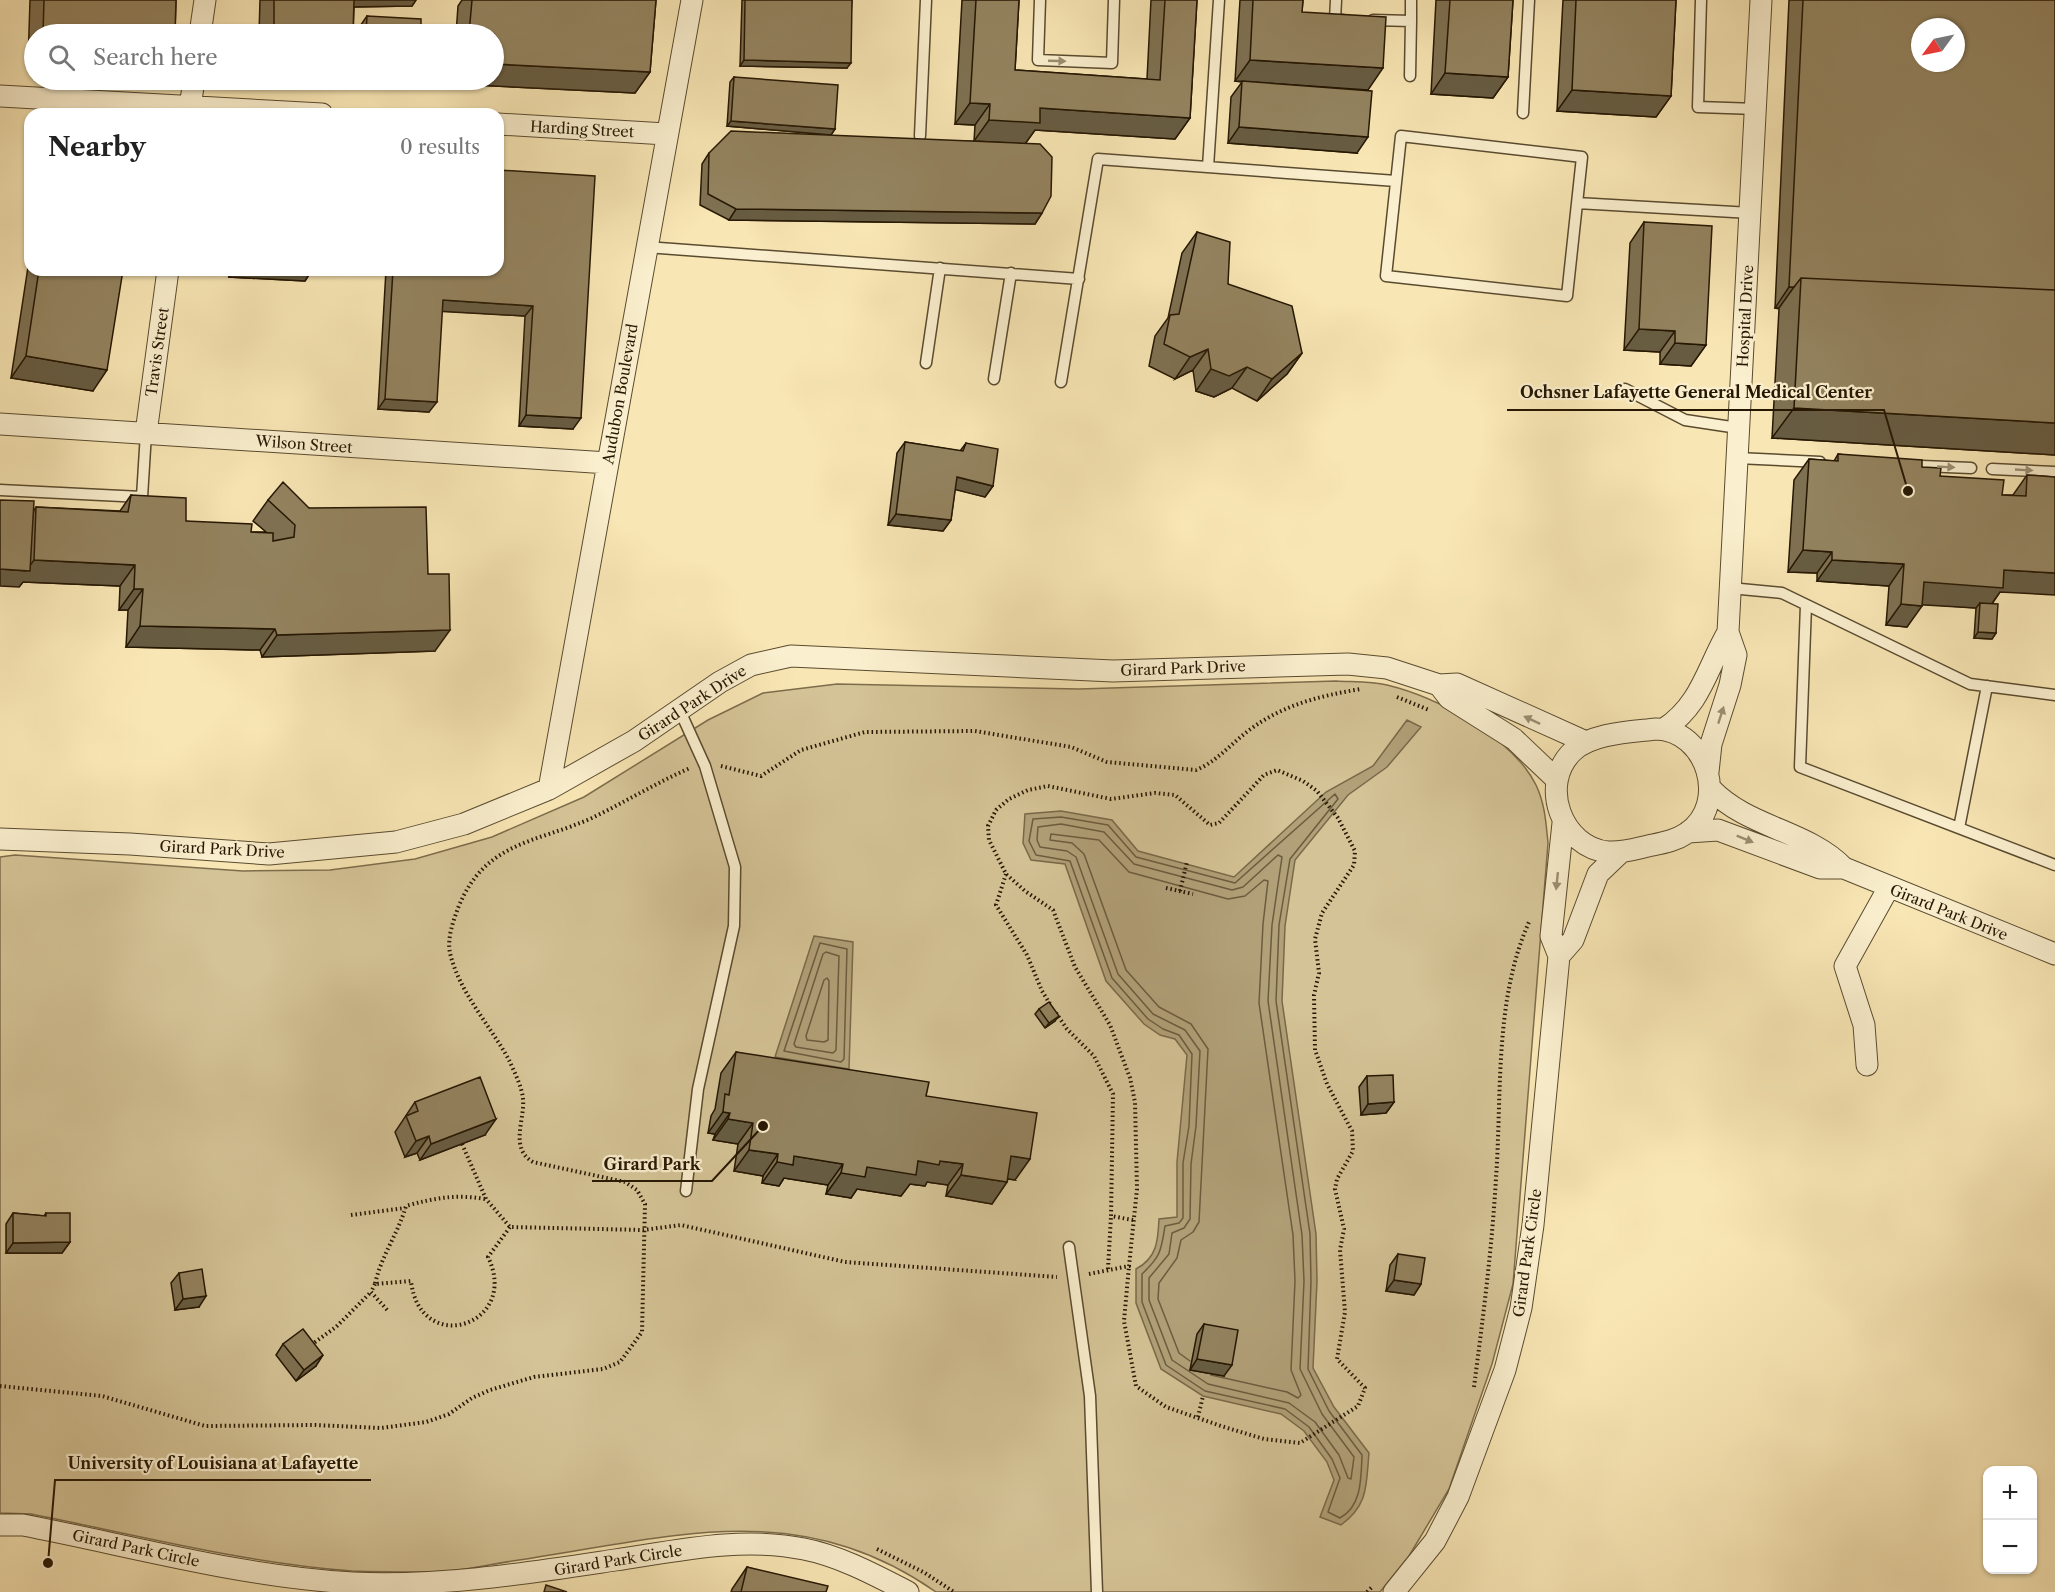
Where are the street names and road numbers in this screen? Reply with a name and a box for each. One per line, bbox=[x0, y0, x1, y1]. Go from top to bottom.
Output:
street label: Harding Street bbox=[529, 117, 635, 141]
street label: Hospital Drive bbox=[1733, 264, 1757, 368]
street label: Travis Street bbox=[141, 306, 173, 398]
street label: Audubon Boulevard bbox=[598, 322, 642, 467]
street label: Wilson Street bbox=[254, 431, 354, 457]
street label: Girard Park Drive bbox=[1120, 656, 1246, 680]
street label: Girard Park Drive bbox=[634, 661, 750, 745]
street label: Girard Park Drive bbox=[159, 836, 285, 862]
street label: Girard Park Drive bbox=[1887, 880, 2011, 944]
street label: Girard Park Circle bbox=[1509, 1188, 1545, 1318]
street label: Girard Park Circle bbox=[71, 1525, 201, 1571]
street label: Girard Park Circle bbox=[553, 1541, 683, 1579]

